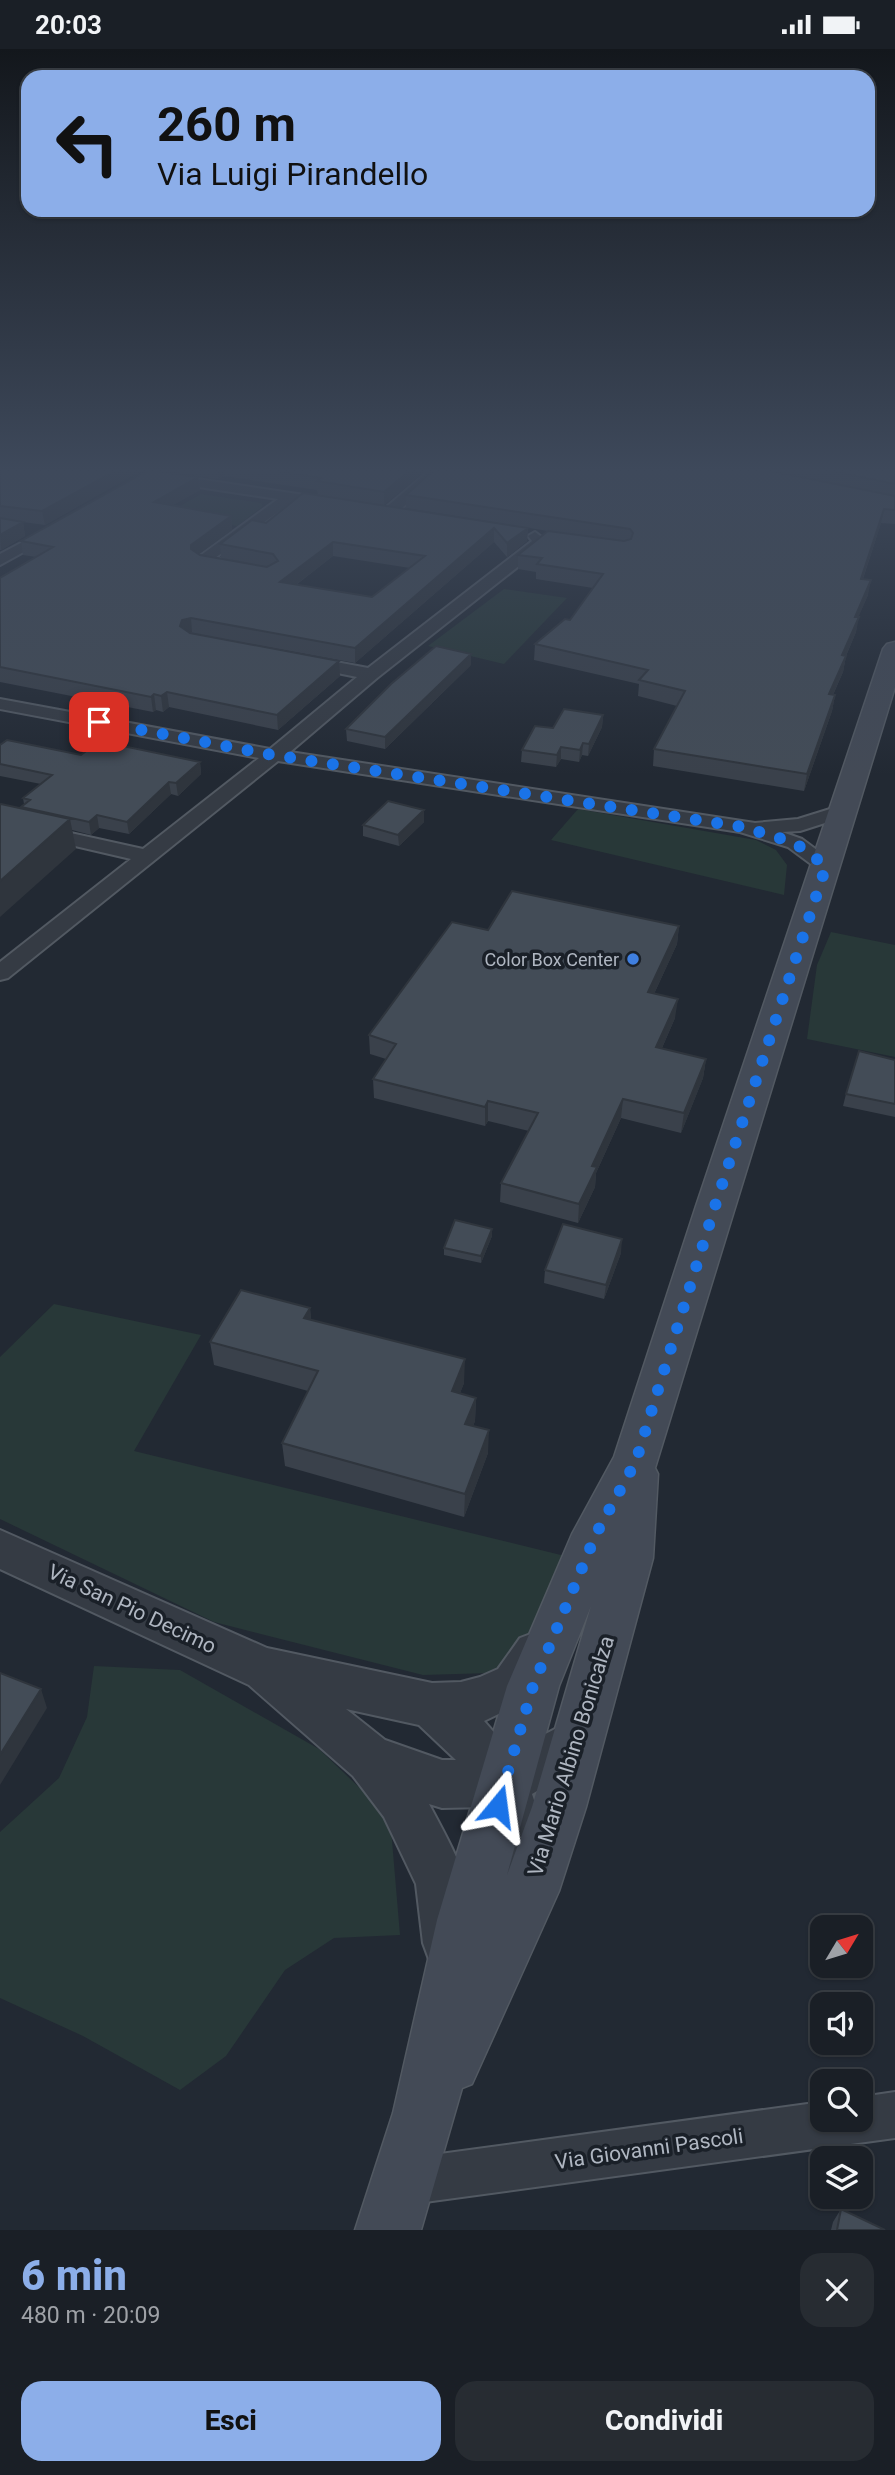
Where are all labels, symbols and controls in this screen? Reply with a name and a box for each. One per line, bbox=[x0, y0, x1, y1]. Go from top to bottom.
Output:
text: 20:03 bbox=[35, 10, 102, 40]
text: 260 m bbox=[157, 96, 296, 153]
icon: left bbox=[42, 98, 133, 189]
text: Via Luigi Pirandello bbox=[157, 155, 428, 193]
pin bbox=[69, 692, 129, 752]
icon: arrive bbox=[80, 703, 118, 741]
place label: Color Box Center bbox=[484, 949, 619, 970]
marker: Color Box Center bbox=[625, 951, 641, 967]
street label: Via San Pio Decimo bbox=[44, 1560, 220, 1659]
street label: Via Mario Albino Bonicalza bbox=[523, 1633, 619, 1879]
position arrow bbox=[461, 1769, 535, 1843]
north arrow bbox=[810, 1915, 873, 1977]
map controls bbox=[810, 1915, 873, 2209]
button: sound bbox=[810, 1992, 873, 2055]
button: search bbox=[810, 2069, 873, 2132]
street label: Via Giovanni Pascoli bbox=[553, 2124, 745, 2174]
button: layers bbox=[810, 2146, 873, 2209]
text: 6 min bbox=[21, 2251, 127, 2300]
button: close bbox=[800, 2253, 874, 2327]
text: 480 m · 20:09 bbox=[21, 2302, 160, 2329]
button: Esci bbox=[21, 2381, 441, 2461]
button: Condividi bbox=[455, 2381, 874, 2461]

